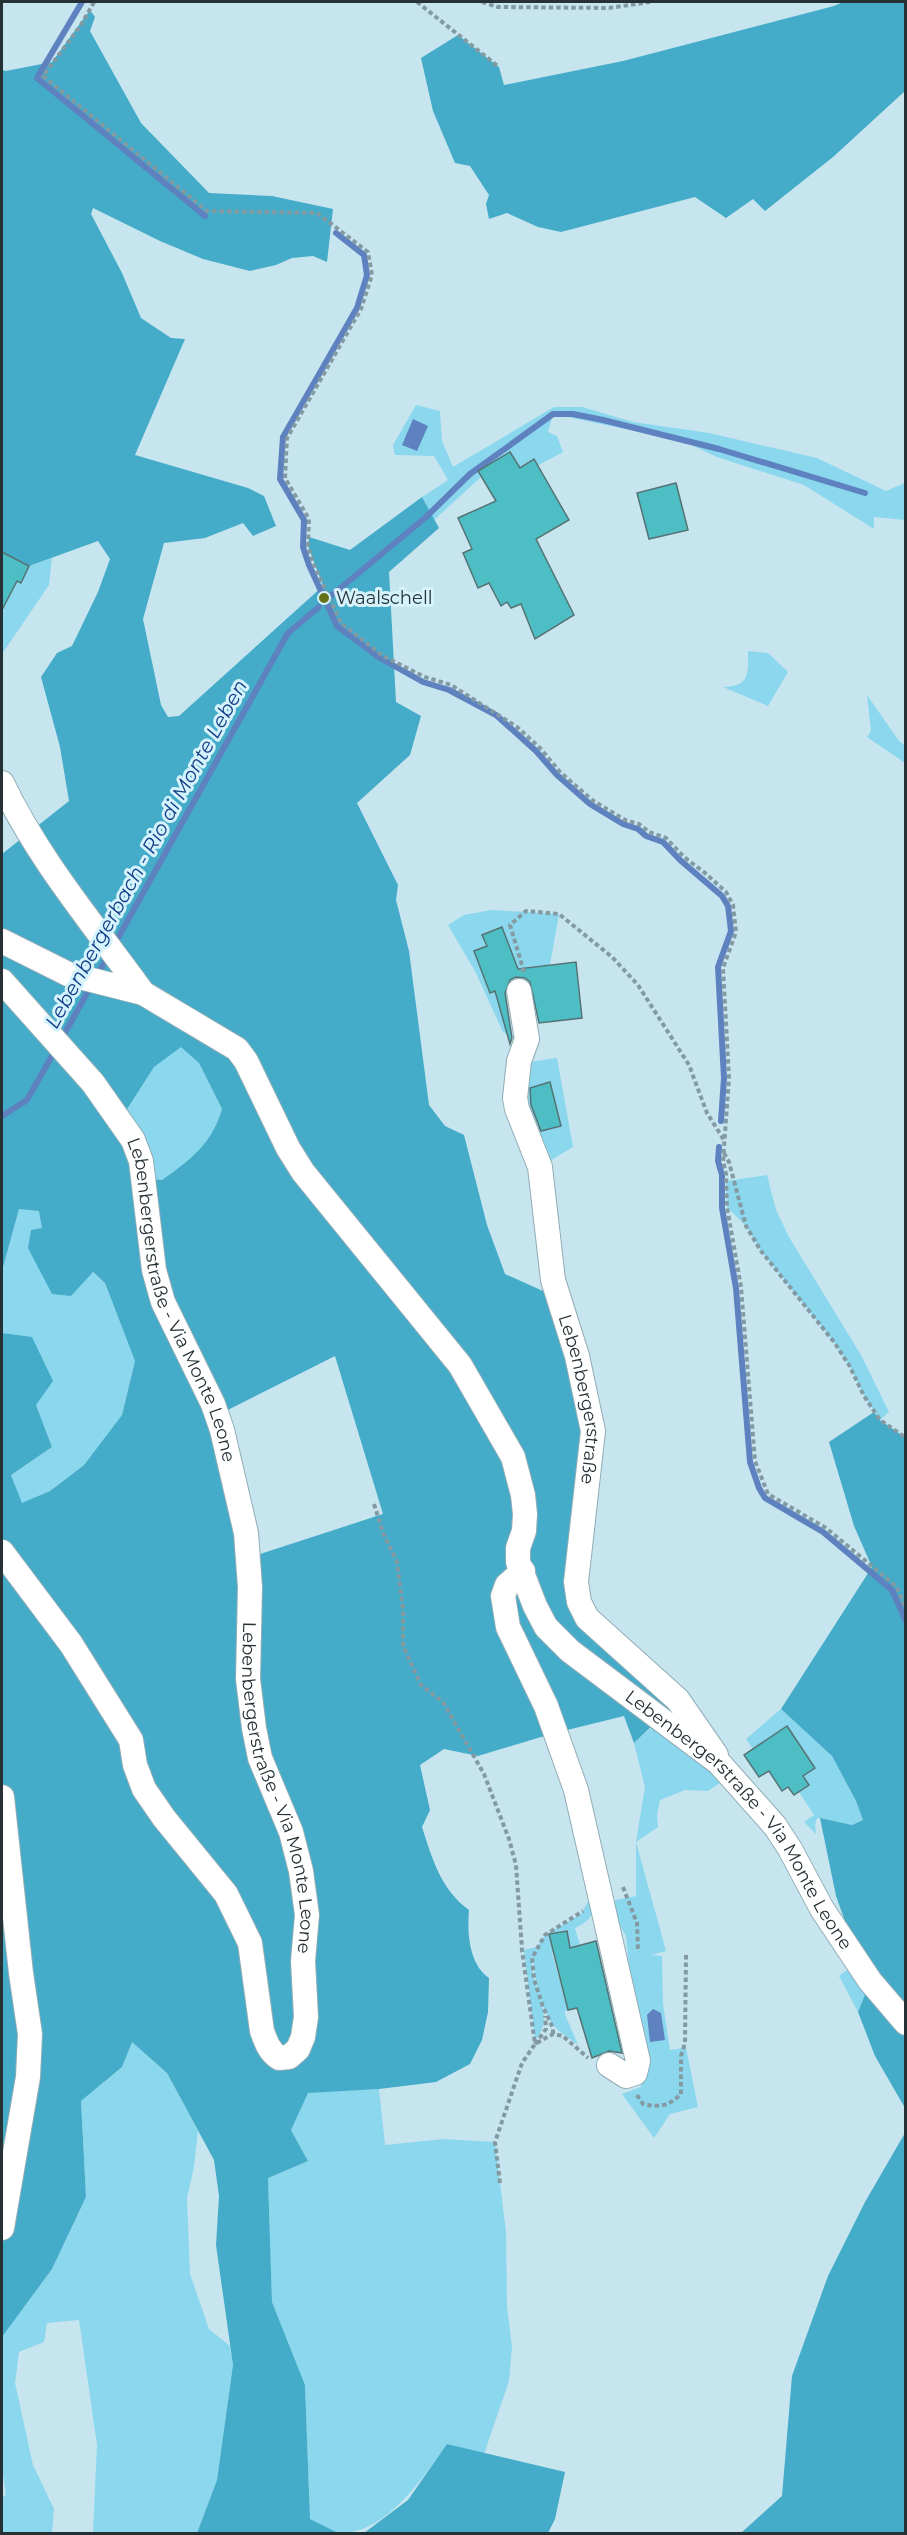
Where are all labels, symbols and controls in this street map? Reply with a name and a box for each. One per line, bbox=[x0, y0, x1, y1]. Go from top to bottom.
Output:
place label: Waalschell bbox=[336, 587, 433, 609]
marker: Waalschell bbox=[317, 591, 331, 605]
water label: Lebenbergerbach - Rio di Monte Leben bbox=[40, 676, 252, 1032]
street label: Lebenbergerstraße - Via Monte Leone bbox=[122, 1134, 240, 1464]
street label: Lebenbergerstraße bbox=[554, 1312, 604, 1486]
street label: Lebenbergerstraße - Via Monte Leone bbox=[237, 1621, 319, 1955]
street label: Lebenbergerstraße - Via Monte Leone bbox=[621, 1685, 857, 1954]

